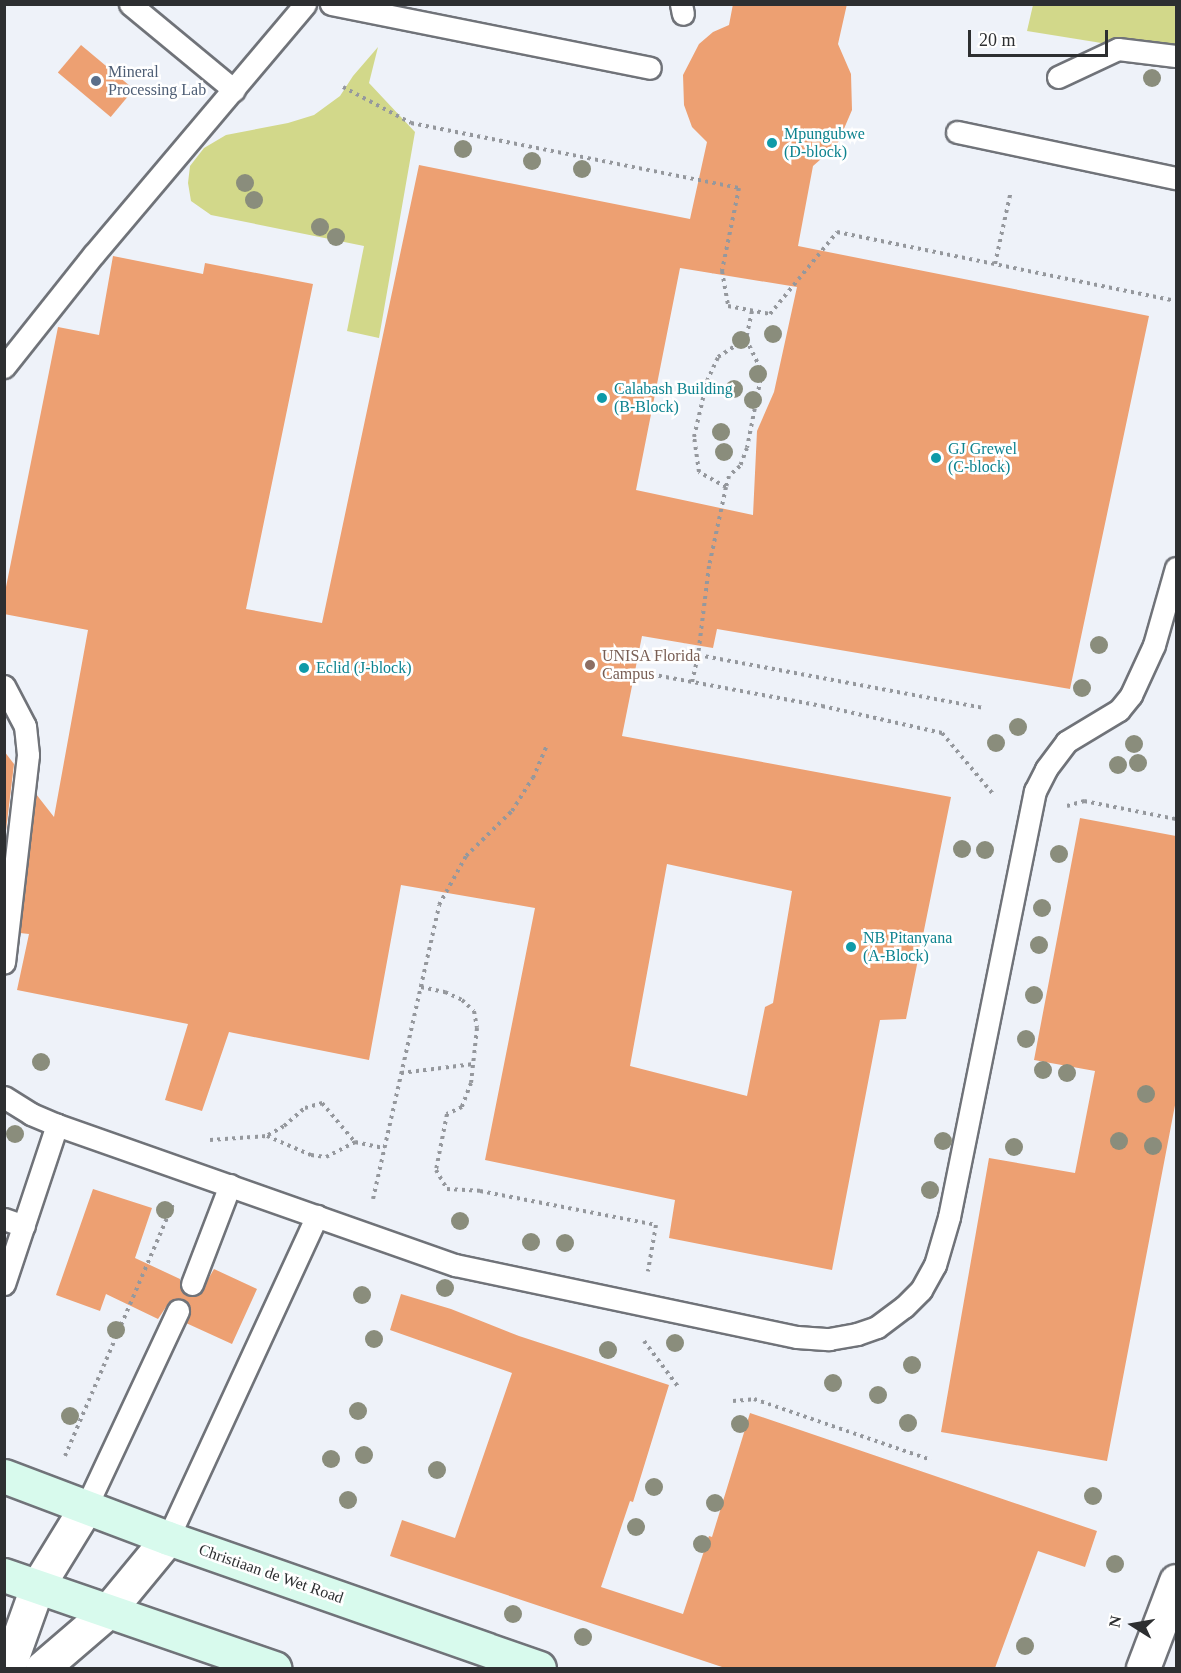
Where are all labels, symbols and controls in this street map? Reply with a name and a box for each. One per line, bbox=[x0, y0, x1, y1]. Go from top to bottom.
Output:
scale bar bbox=[971, 18, 1110, 56]
text: 20 m bbox=[979, 30, 1016, 50]
place label: Mineral Processing Lab bbox=[108, 62, 206, 100]
marker: Mineral Processing Lab bbox=[89, 74, 103, 88]
place label: Mpungubwe (D-block) bbox=[784, 124, 865, 162]
marker: Mpungubwe (D-block) bbox=[765, 136, 779, 150]
place label: Calabash Building (B-Block) bbox=[614, 379, 733, 417]
marker: Calabash Building (B-Block) bbox=[595, 391, 609, 405]
place label: GJ Grewel (C-block) bbox=[948, 439, 1017, 477]
marker: GJ Grewel (C-block) bbox=[929, 451, 943, 465]
place label: UNISA Florida Campus bbox=[602, 646, 701, 684]
place label: Eclid (J-block) bbox=[316, 658, 412, 678]
marker: UNISA Florida Campus bbox=[583, 658, 597, 672]
marker: Eclid (J-block) bbox=[297, 661, 311, 675]
place label: NB Pitanyana (A-Block) bbox=[863, 928, 952, 966]
marker: NB Pitanyana (A-Block) bbox=[844, 940, 858, 954]
street label: Christiaan de Wet Road bbox=[196, 1540, 346, 1608]
north arrow bbox=[1103, 1595, 1163, 1655]
text: N bbox=[1105, 1614, 1124, 1629]

